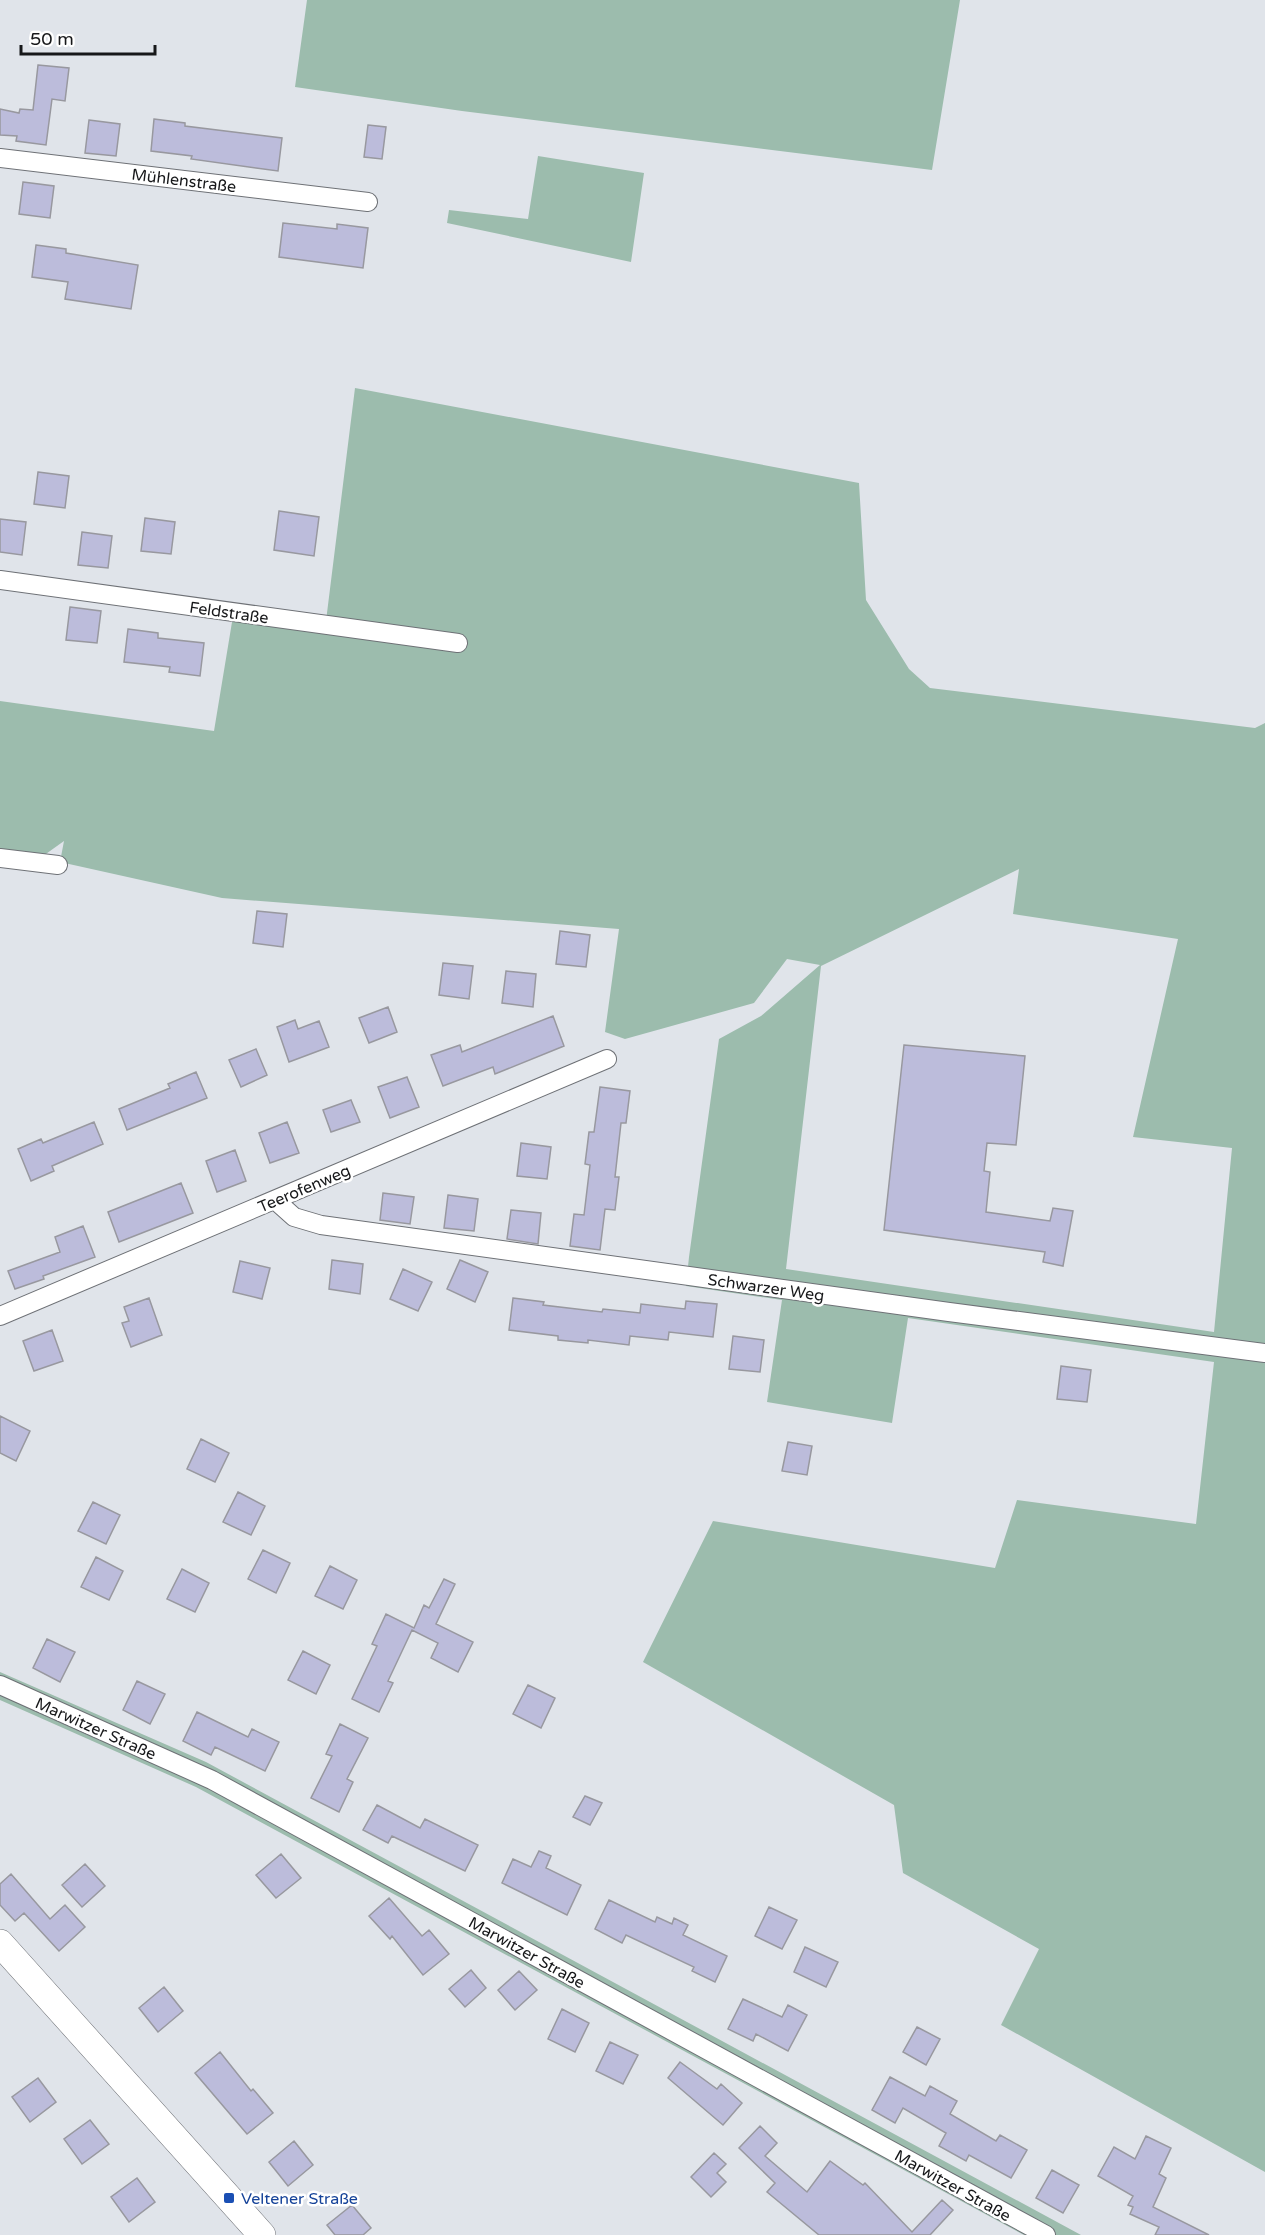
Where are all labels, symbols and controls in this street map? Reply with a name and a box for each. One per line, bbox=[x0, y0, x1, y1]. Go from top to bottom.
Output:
scale bar bbox=[21, 18, 154, 56]
text: 50 m bbox=[30, 28, 74, 50]
street label: Mühlenstraße bbox=[130, 165, 237, 197]
street label: Feldstraße bbox=[188, 598, 270, 628]
street label: Teerofenweg bbox=[255, 1160, 354, 1217]
street label: Schwarzer Weg bbox=[706, 1270, 825, 1306]
street label: Marwitzer Straße bbox=[32, 1693, 159, 1765]
street label: Marwitzer Straße bbox=[465, 1913, 588, 1993]
street label: Marwitzer Straße bbox=[891, 2146, 1014, 2226]
place label: Veltener Straße bbox=[241, 2189, 358, 2209]
marker: Veltener Straße bbox=[222, 2191, 236, 2205]

